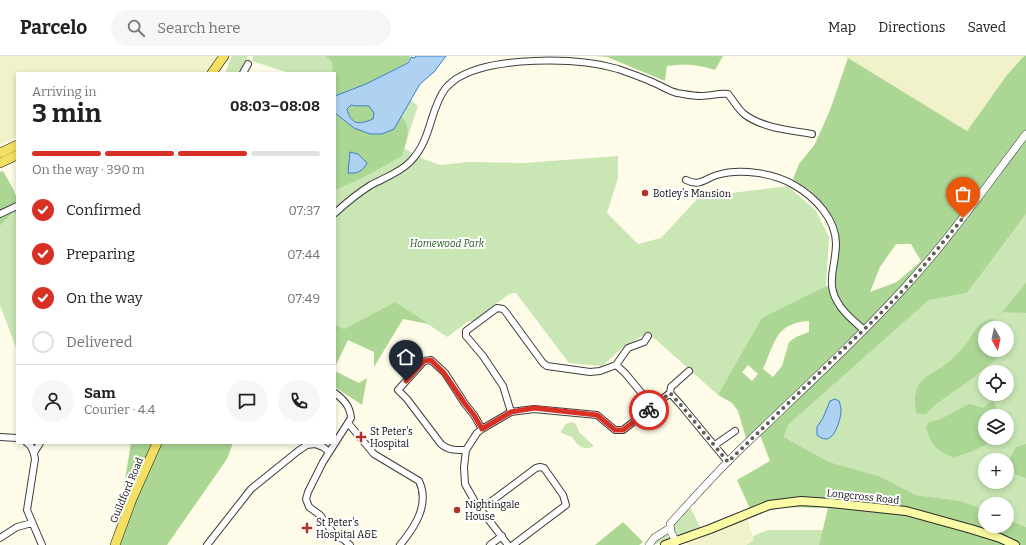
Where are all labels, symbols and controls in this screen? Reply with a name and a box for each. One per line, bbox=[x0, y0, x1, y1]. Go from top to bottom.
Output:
search box bbox=[111, 10, 391, 46]
text: Parcelo bbox=[20, 16, 87, 39]
icon: search bbox=[125, 17, 147, 39]
text: Search here bbox=[157, 19, 241, 37]
text: Map bbox=[828, 19, 856, 36]
text: Directions bbox=[878, 19, 946, 36]
text: Saved bbox=[968, 19, 1006, 36]
text: Arriving in bbox=[32, 84, 97, 99]
text: 08:03–08:08 bbox=[230, 97, 320, 115]
text: 3 min bbox=[32, 98, 101, 129]
text: On the way · 390 m bbox=[32, 162, 145, 177]
pin bbox=[946, 177, 980, 218]
icon: bag bbox=[952, 183, 974, 205]
marker: Botley's Mansion bbox=[640, 188, 650, 198]
place label: Botley's Mansion bbox=[653, 188, 732, 200]
icon: check bbox=[32, 199, 54, 221]
text: Confirmed bbox=[66, 201, 141, 219]
text: 07:37 bbox=[288, 203, 320, 218]
park label: Homewood Park bbox=[410, 238, 485, 250]
icon: check bbox=[32, 243, 54, 265]
text: Preparing bbox=[66, 245, 135, 263]
text: 07:44 bbox=[287, 247, 320, 262]
icon: check bbox=[32, 287, 54, 309]
text: On the way bbox=[66, 289, 143, 307]
text: 07:49 bbox=[287, 291, 320, 306]
north arrow bbox=[978, 321, 1014, 357]
map controls bbox=[978, 321, 1014, 533]
text: Delivered bbox=[66, 333, 133, 351]
pin bbox=[389, 340, 423, 381]
icon: home bbox=[395, 346, 417, 368]
button: locate bbox=[978, 365, 1014, 401]
button: person bbox=[32, 380, 74, 422]
button: chat bbox=[226, 380, 268, 422]
button: phone bbox=[278, 380, 320, 422]
text: Sam bbox=[84, 384, 116, 402]
courier bbox=[629, 390, 669, 430]
icon: bike bbox=[638, 399, 660, 421]
text: Courier · 4.4 bbox=[84, 402, 155, 417]
button: layers bbox=[978, 409, 1014, 445]
place label: St Peter's Hospital bbox=[370, 426, 413, 450]
marker: St Peter's Hospital bbox=[355, 431, 367, 443]
button: + bbox=[978, 453, 1014, 489]
street label: Guildford Road bbox=[108, 456, 146, 525]
street label: Longcross Road bbox=[826, 487, 900, 507]
button: − bbox=[978, 497, 1014, 533]
place label: Nightingale House bbox=[465, 499, 520, 523]
marker: Nightingale House bbox=[452, 505, 462, 515]
place label: St Peter's Hospital A&E bbox=[316, 517, 377, 541]
marker: St Peter's Hospital A&E bbox=[301, 522, 313, 534]

